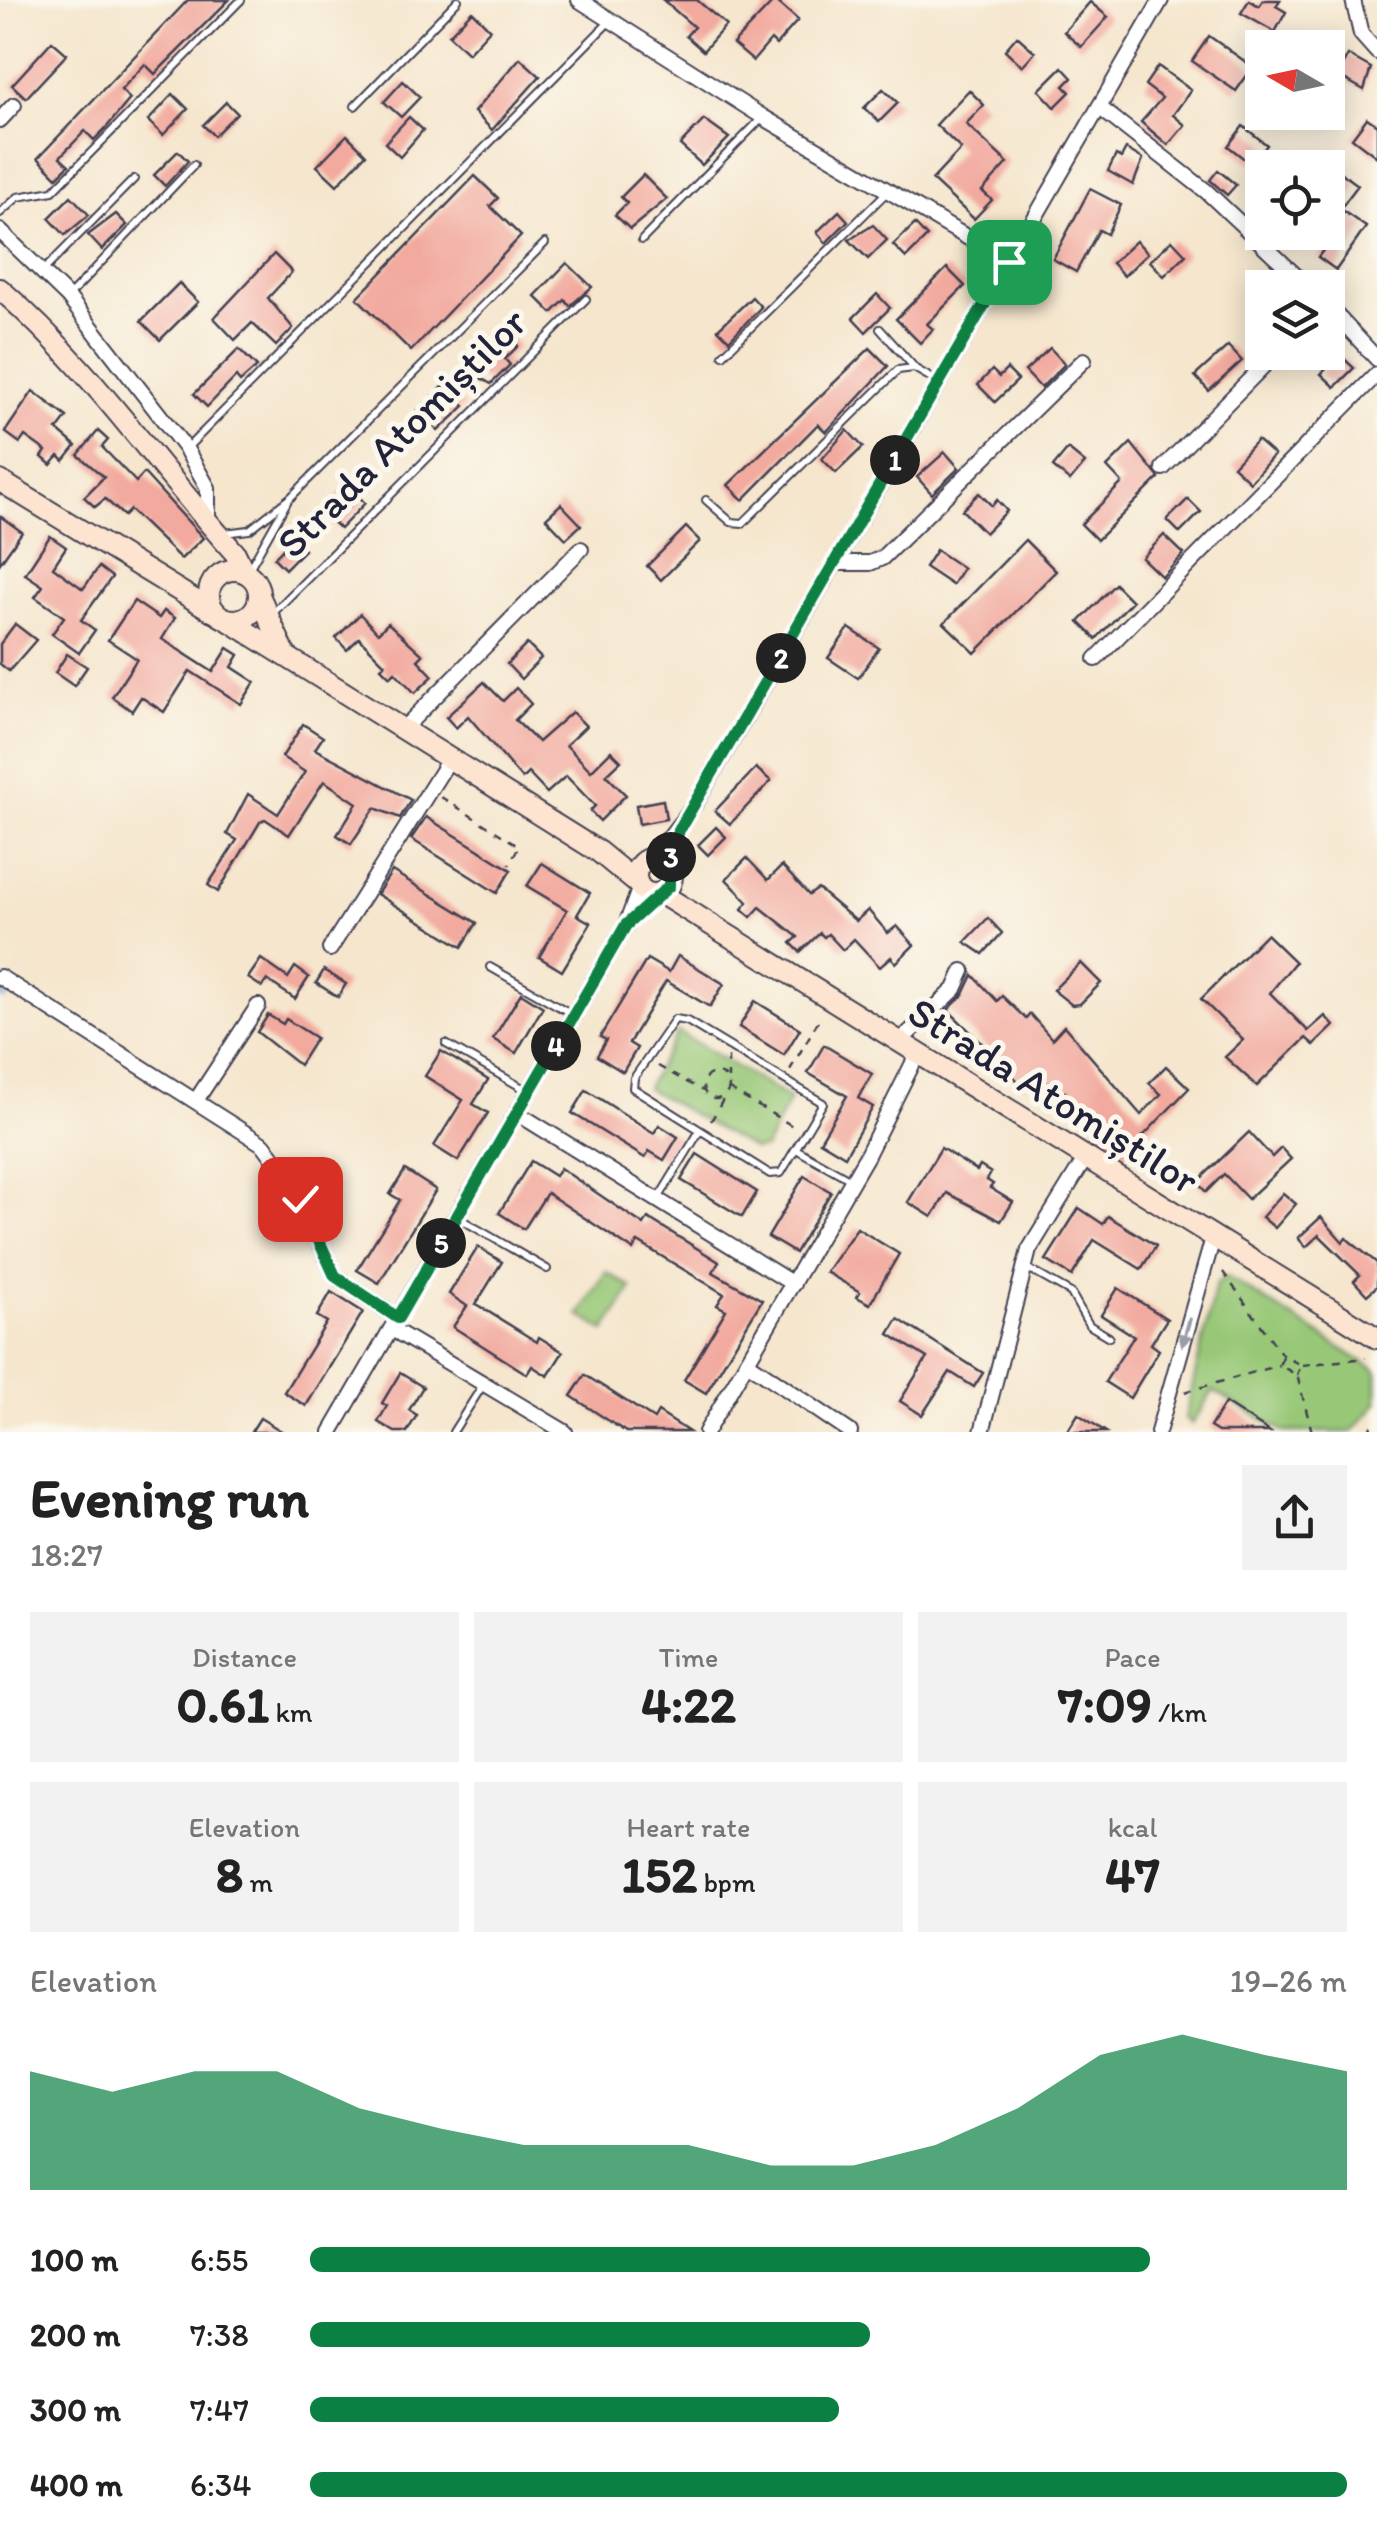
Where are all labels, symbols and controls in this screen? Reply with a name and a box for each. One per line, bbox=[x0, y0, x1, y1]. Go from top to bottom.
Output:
north arrow bbox=[1245, 30, 1345, 130]
map controls bbox=[1245, 30, 1345, 370]
button: locate bbox=[1245, 150, 1345, 250]
pin bbox=[967, 220, 1052, 305]
icon: arrive bbox=[982, 235, 1037, 290]
button: layers bbox=[1245, 270, 1345, 370]
street label: Strada Atomiștilor bbox=[266, 296, 537, 568]
pin: 1 bbox=[870, 435, 920, 485]
text: 1 bbox=[889, 443, 902, 477]
pin: 2 bbox=[756, 633, 806, 683]
text: 2 bbox=[774, 641, 788, 675]
pin: 3 bbox=[646, 832, 696, 882]
text: 3 bbox=[663, 840, 679, 874]
street label: Strada Atomiștilor bbox=[899, 986, 1209, 1205]
pin: 4 bbox=[531, 1021, 581, 1071]
text: 4 bbox=[548, 1029, 564, 1063]
pin bbox=[258, 1157, 343, 1242]
icon: check bbox=[273, 1172, 328, 1227]
pin: 5 bbox=[416, 1218, 466, 1268]
text: 5 bbox=[434, 1226, 448, 1260]
one-way arrow bbox=[1178, 1317, 1193, 1347]
text: Evening run bbox=[30, 1465, 309, 1531]
button: share bbox=[1242, 1465, 1347, 1570]
text: 18:27 bbox=[30, 1536, 103, 1574]
text: Distance bbox=[192, 1640, 297, 1674]
text: Time bbox=[659, 1640, 718, 1674]
text: Pace bbox=[1104, 1640, 1161, 1674]
text: 0.61 bbox=[176, 1674, 269, 1735]
text: 4:22 bbox=[641, 1674, 736, 1735]
text: 7:09 bbox=[1058, 1674, 1152, 1735]
text: km bbox=[269, 1695, 313, 1729]
text: /km bbox=[1152, 1695, 1207, 1729]
text: Elevation bbox=[189, 1810, 300, 1844]
text: Heart rate bbox=[627, 1810, 750, 1844]
text: kcal bbox=[1108, 1810, 1157, 1844]
text: 8 bbox=[216, 1844, 243, 1905]
text: 152 bbox=[622, 1844, 697, 1905]
text: 47 bbox=[1105, 1844, 1160, 1905]
text: m bbox=[243, 1865, 273, 1899]
text: bpm bbox=[697, 1865, 756, 1899]
text: Elevation bbox=[30, 1962, 157, 2000]
text: 19–26 m bbox=[1230, 1962, 1347, 2000]
text: 100 m bbox=[30, 2241, 118, 2279]
text: 6:55 bbox=[190, 2241, 248, 2279]
text: 200 m bbox=[30, 2316, 120, 2354]
text: 7:38 bbox=[190, 2316, 249, 2354]
text: 300 m bbox=[30, 2391, 121, 2429]
text: 7:47 bbox=[190, 2391, 249, 2429]
text: 400 m bbox=[30, 2466, 123, 2504]
text: 6:34 bbox=[190, 2466, 251, 2504]

